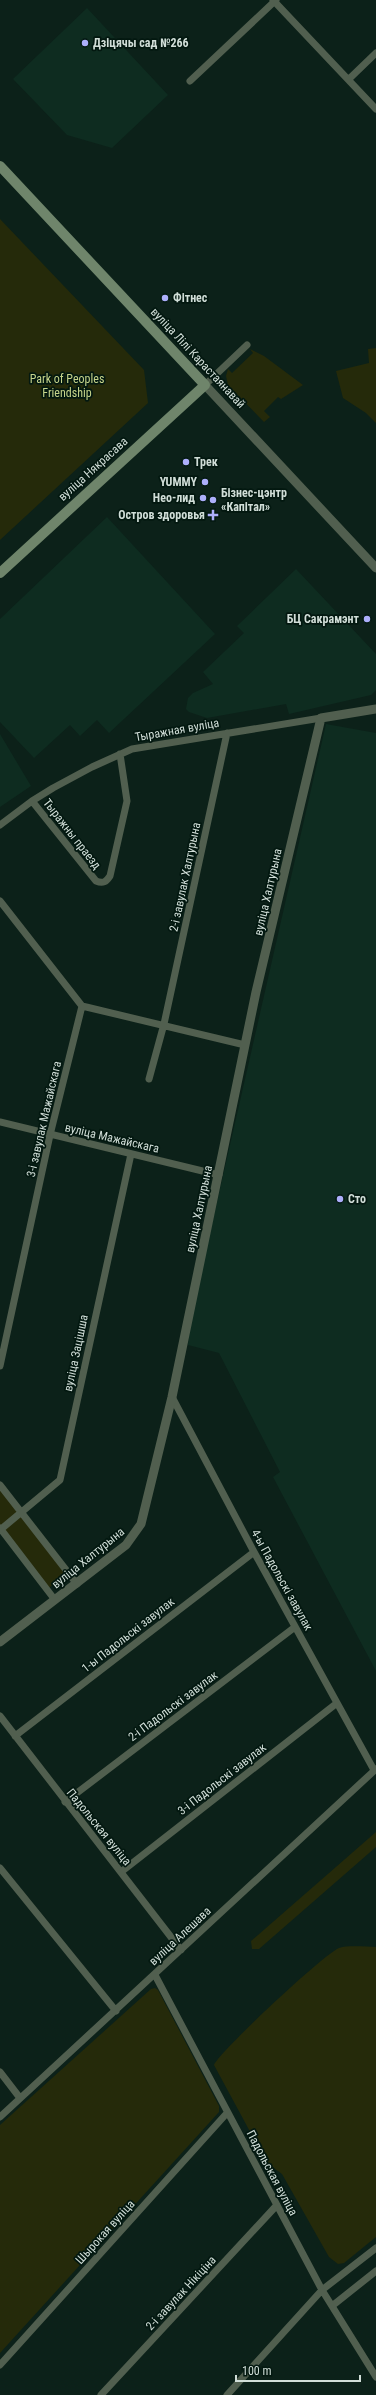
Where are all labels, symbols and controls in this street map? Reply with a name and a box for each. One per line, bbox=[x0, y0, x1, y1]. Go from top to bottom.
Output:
place label: Дзіцячы сад №266 bbox=[93, 36, 189, 50]
marker: Дзіцячы сад №266 bbox=[80, 38, 90, 48]
place label: Фітнес bbox=[173, 291, 208, 305]
marker: Фітнес bbox=[160, 293, 170, 303]
street label: вуліца Лілі Карастаянавай bbox=[148, 305, 248, 411]
park label: Park of Peoples Friendship bbox=[30, 372, 104, 400]
street label: вуліца Някрасава bbox=[56, 434, 131, 504]
place label: Трек bbox=[194, 455, 218, 469]
marker: Трек bbox=[181, 457, 191, 467]
place label: YUMMY bbox=[160, 475, 197, 489]
marker: YUMMY bbox=[200, 477, 210, 487]
place label: Бізнес-цэнтр «Капітал» bbox=[221, 486, 287, 514]
place label: Нео-лид bbox=[153, 491, 195, 505]
marker: Нео-лид bbox=[198, 493, 208, 503]
marker: Бізнес-цэнтр «Капітал» bbox=[208, 495, 218, 505]
place label: Остров здоровья bbox=[118, 508, 205, 522]
marker: Остров здоровья bbox=[208, 510, 218, 520]
place label: БЦ Сакрамэнт bbox=[287, 612, 360, 626]
marker: БЦ Сакрамэнт bbox=[362, 614, 372, 624]
street label: Тыражная вуліца bbox=[134, 716, 220, 744]
street label: Тыражны праезд bbox=[40, 796, 104, 872]
street label: 2-і завулак Халтурына bbox=[167, 821, 203, 933]
street label: вуліца Халтурына bbox=[251, 847, 285, 937]
street label: 3-і завулак Мажайскага bbox=[24, 1059, 64, 1178]
street label: вуліца Мажайскага bbox=[64, 1120, 161, 1156]
street label: вуліца Халтурына bbox=[183, 1164, 215, 1254]
place label: Сто bbox=[348, 1192, 366, 1206]
marker: Сто bbox=[335, 1194, 345, 1204]
street label: вуліца Зацішша bbox=[61, 1313, 91, 1393]
street label: вуліца Халтурына bbox=[49, 1524, 127, 1591]
street label: 4-ы Падольскі завулак bbox=[248, 1527, 316, 1633]
street label: 1-ы Падольскі завулак bbox=[79, 1594, 177, 1675]
street label: 2-і Падольскі завулак bbox=[126, 1668, 221, 1744]
street label: 3-і Падольскі завулак bbox=[175, 1740, 269, 1818]
street label: Падольская вуліца bbox=[64, 1786, 134, 1868]
street label: вуліца Алешава bbox=[146, 1904, 214, 1968]
street label: Падольская вуліца bbox=[244, 2128, 301, 2218]
street label: Шырокая вуліца bbox=[72, 2197, 138, 2267]
street label: 2-і завулак Нікіціна bbox=[143, 2253, 219, 2333]
scale bar bbox=[236, 2357, 360, 2383]
text: 100 m bbox=[242, 2364, 272, 2378]

